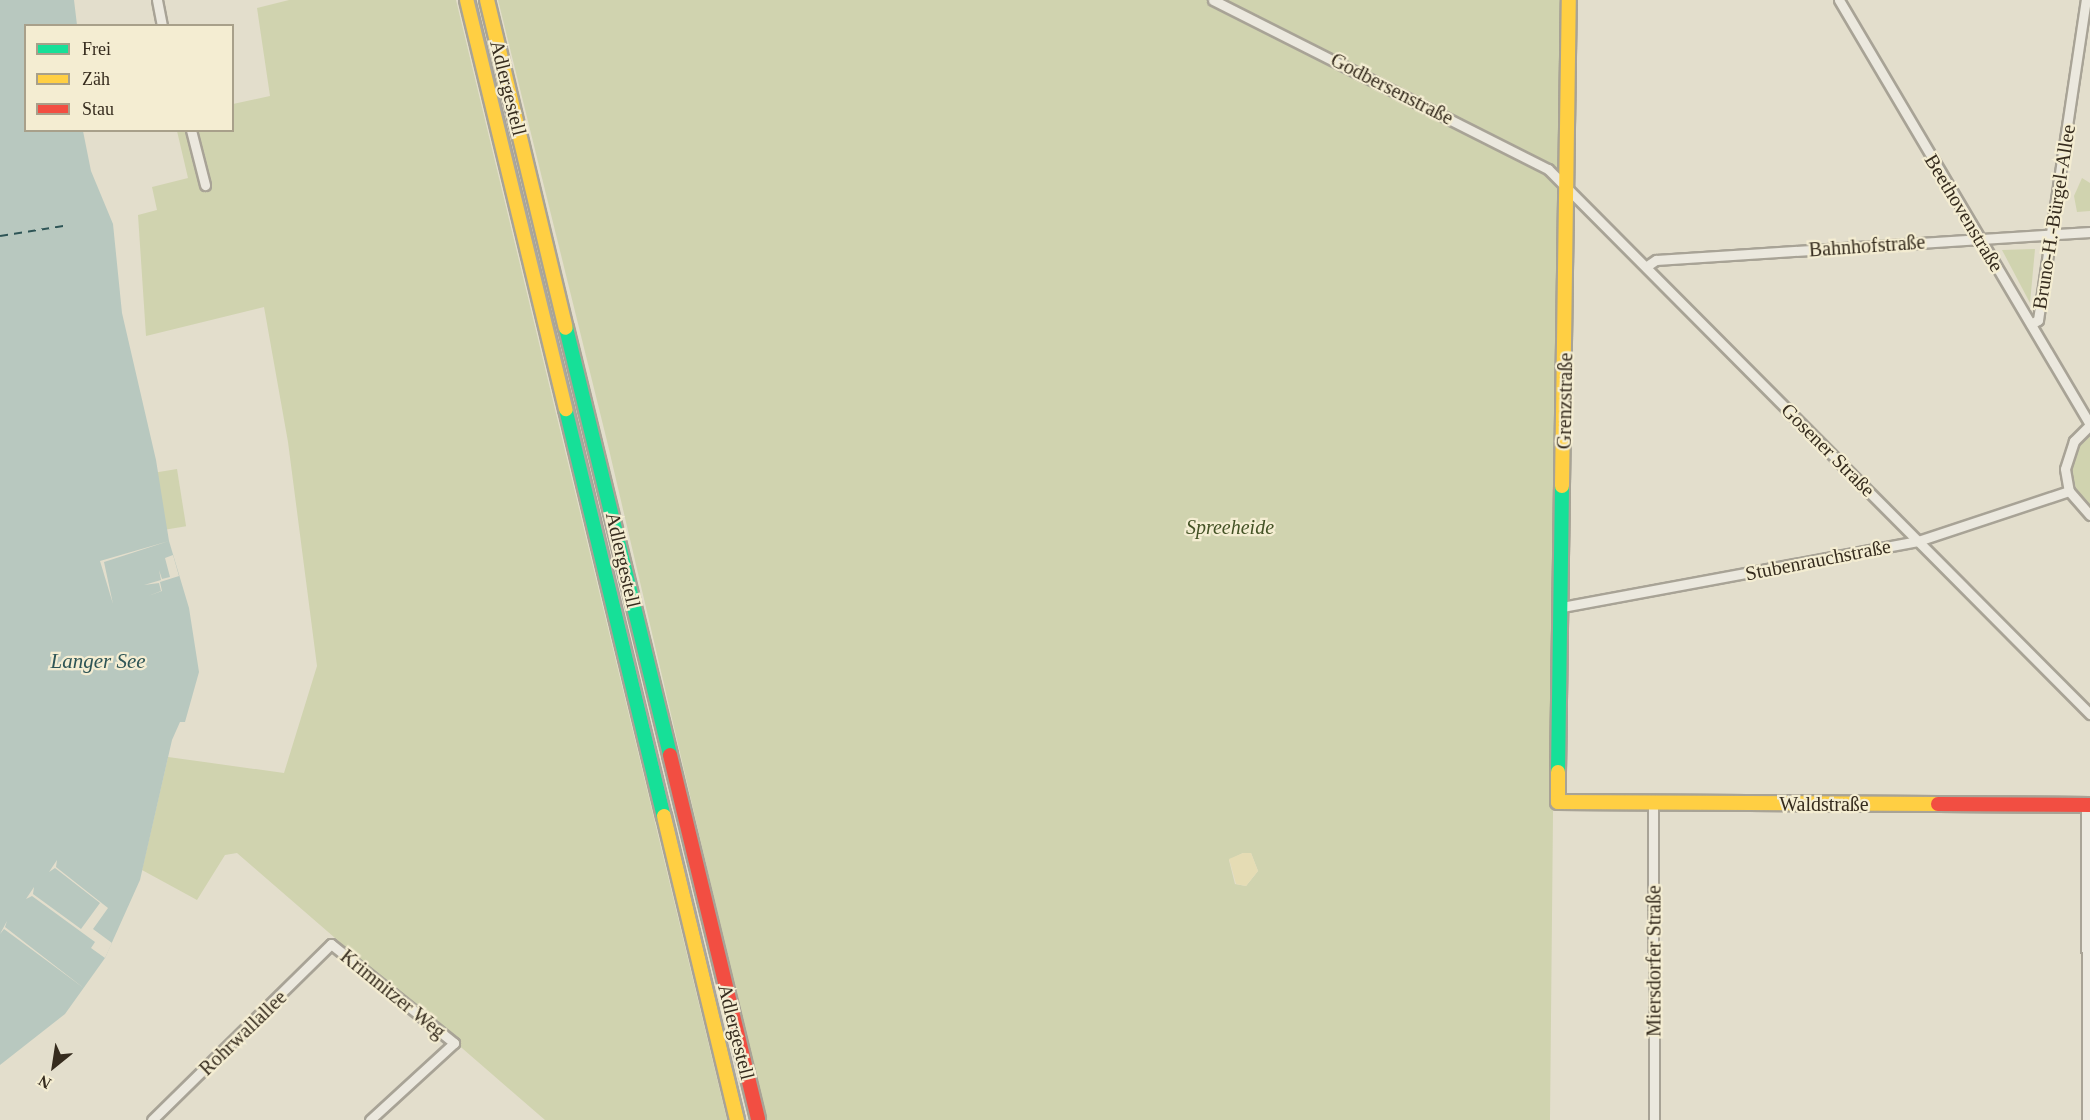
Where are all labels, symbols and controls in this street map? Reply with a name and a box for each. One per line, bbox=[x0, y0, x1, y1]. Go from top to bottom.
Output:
legend bbox=[24, 24, 234, 132]
street label: Adlergestell bbox=[485, 38, 531, 138]
text: Frei bbox=[82, 39, 111, 59]
street label: Godbersenstraße bbox=[1327, 48, 1457, 130]
text: Zäh bbox=[82, 69, 110, 89]
text: Stau bbox=[82, 99, 114, 119]
street label: Bruno-H.-Bürgel-Allee bbox=[2028, 123, 2080, 311]
street label: Beethovenstraße bbox=[1919, 150, 2009, 276]
street label: Bahnhofstraße bbox=[1808, 230, 1926, 262]
street label: Grenzstraße bbox=[1552, 352, 1578, 450]
street label: Gosener Straße bbox=[1776, 398, 1880, 502]
street label: Adlergestell bbox=[600, 510, 646, 610]
park label: Spreeheide bbox=[1186, 515, 1274, 539]
street label: Stubenrauchstraße bbox=[1743, 534, 1893, 586]
water label: Langer See bbox=[50, 648, 146, 674]
street label: Waldstraße bbox=[1779, 792, 1869, 816]
street label: Miersdorfer Straße bbox=[1642, 885, 1666, 1037]
street label: Krimnitzer Weg bbox=[335, 944, 451, 1044]
street label: Adlergestell bbox=[713, 982, 759, 1082]
street label: Rohrwallallee bbox=[194, 985, 292, 1081]
north arrow bbox=[24, 1036, 84, 1096]
text: N bbox=[35, 1072, 54, 1092]

